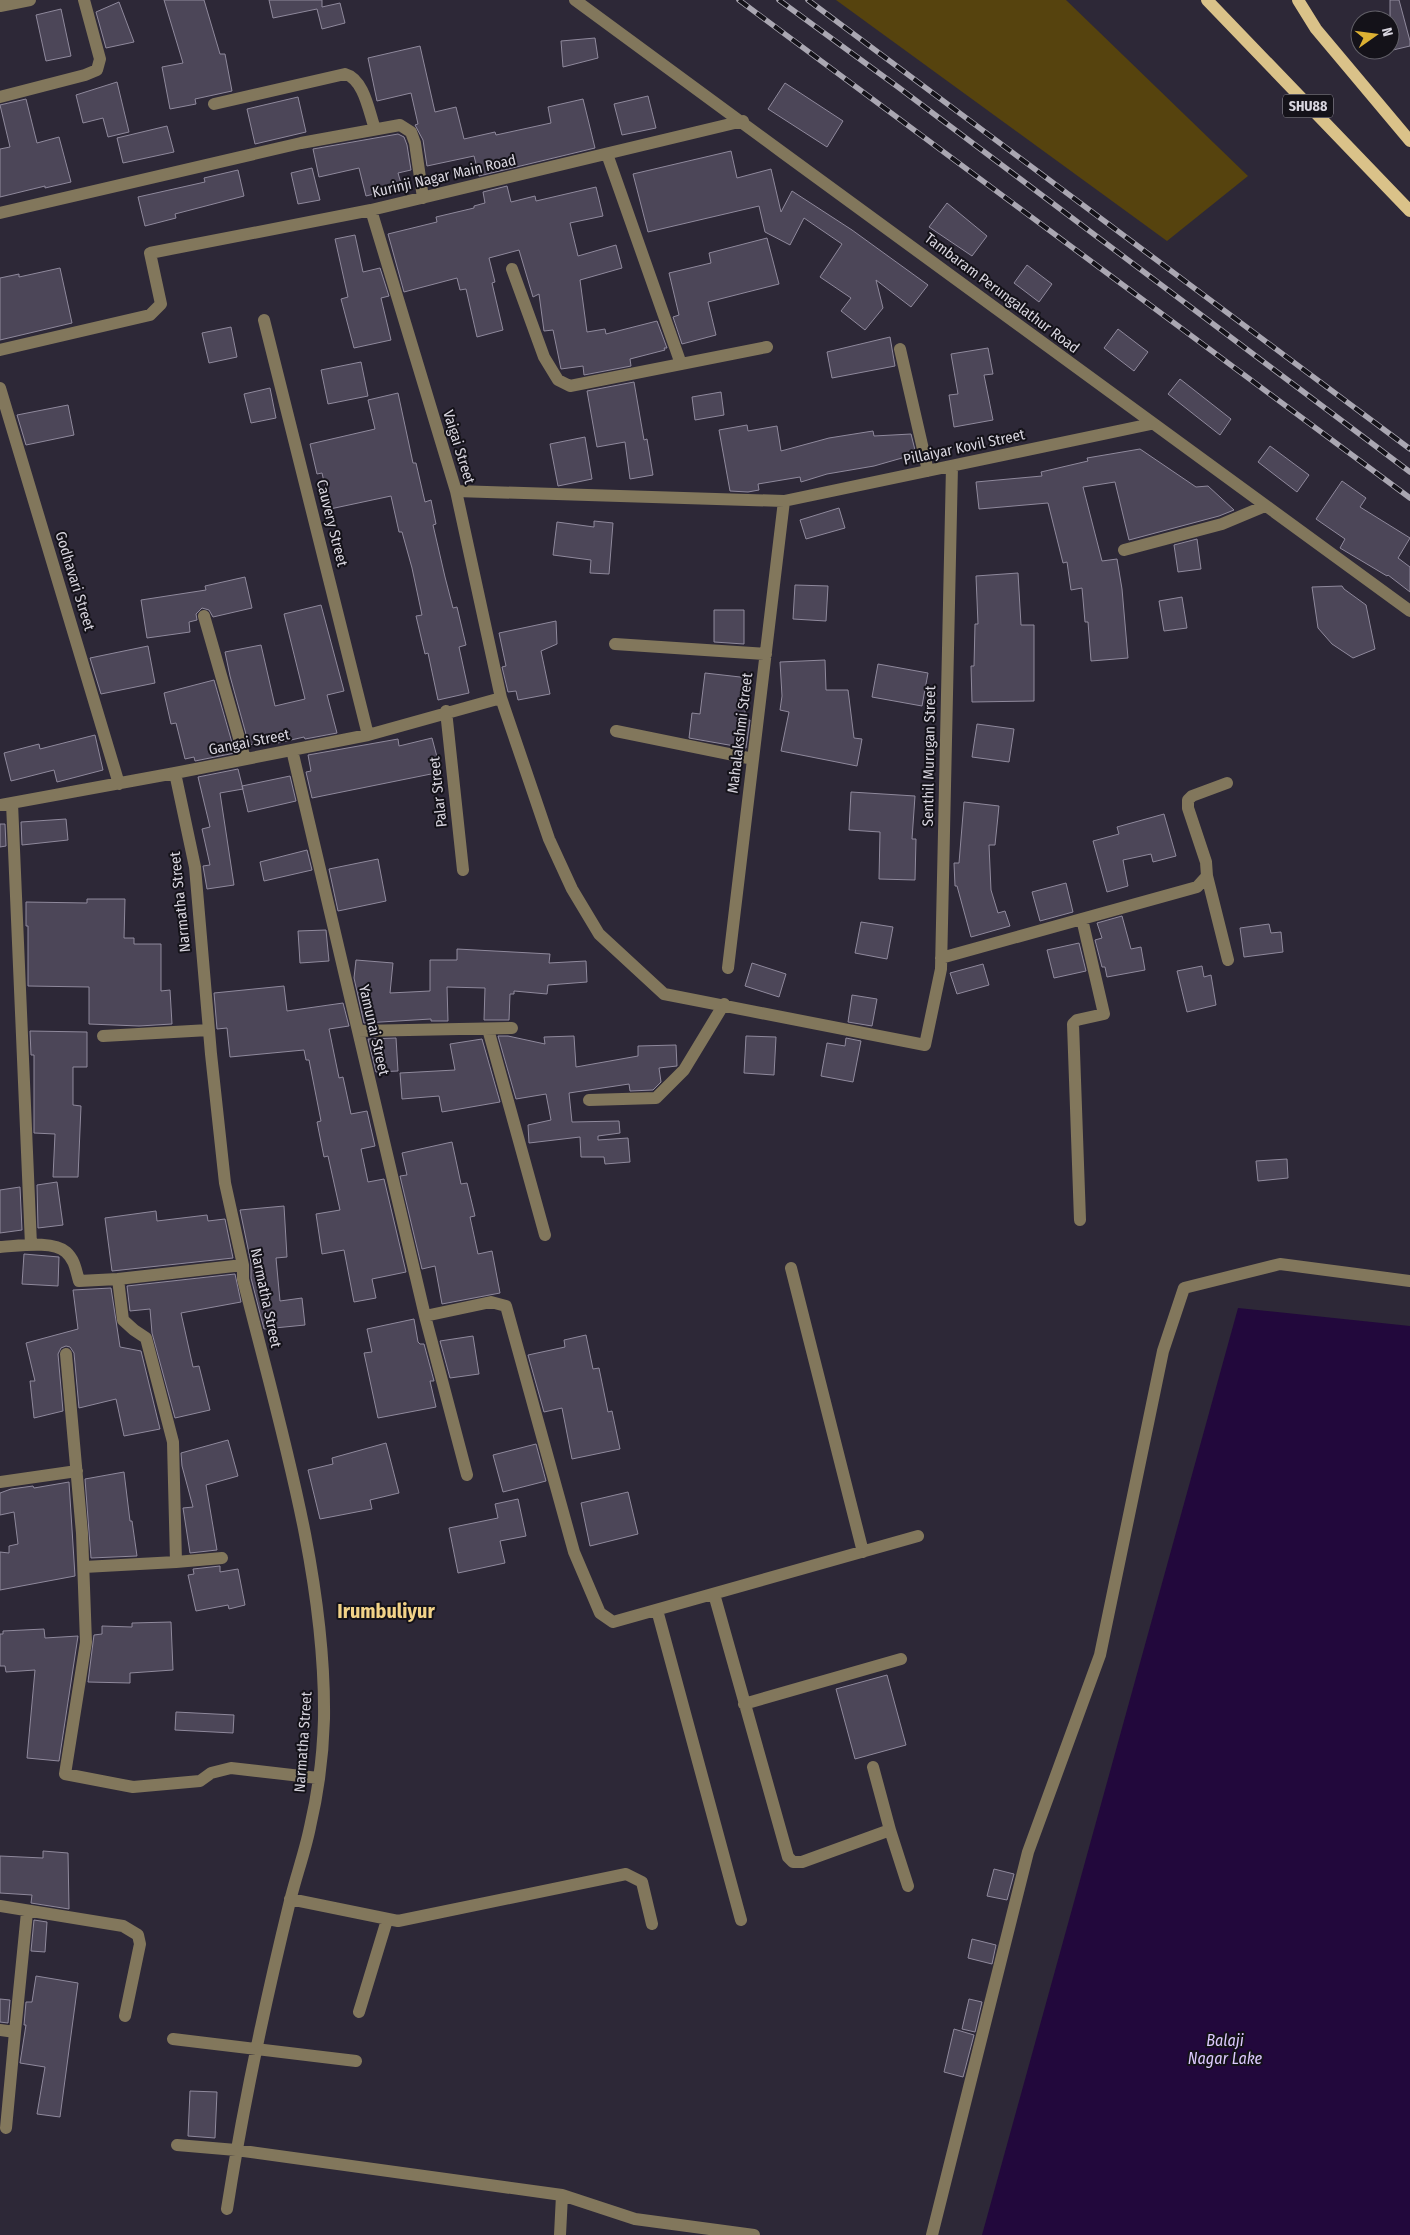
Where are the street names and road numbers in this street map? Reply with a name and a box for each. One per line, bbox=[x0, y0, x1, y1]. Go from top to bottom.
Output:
road number: SHU88 bbox=[1283, 94, 1333, 118]
street label: Kurinji Nagar Main Road bbox=[370, 151, 518, 201]
street label: Tambaram Perungalathur Road bbox=[921, 229, 1083, 357]
street label: Vaigai Street bbox=[439, 408, 479, 486]
street label: Pillaiyar Kovil Street bbox=[902, 425, 1026, 469]
street label: Cauvery Street bbox=[312, 478, 352, 568]
street label: Godhavari Street bbox=[51, 529, 99, 633]
street label: Mahalakshmi Street bbox=[724, 672, 756, 794]
street label: Senthil Murugan Street bbox=[919, 685, 939, 827]
street label: Gangai Street bbox=[207, 725, 291, 759]
street label: Palar Street bbox=[425, 756, 451, 828]
street label: Narmatha Street bbox=[166, 851, 194, 953]
street label: Yamunai Street bbox=[355, 983, 393, 1077]
street label: Narmatha Street bbox=[247, 1247, 285, 1349]
street label: Narmatha Street bbox=[290, 1691, 316, 1793]

